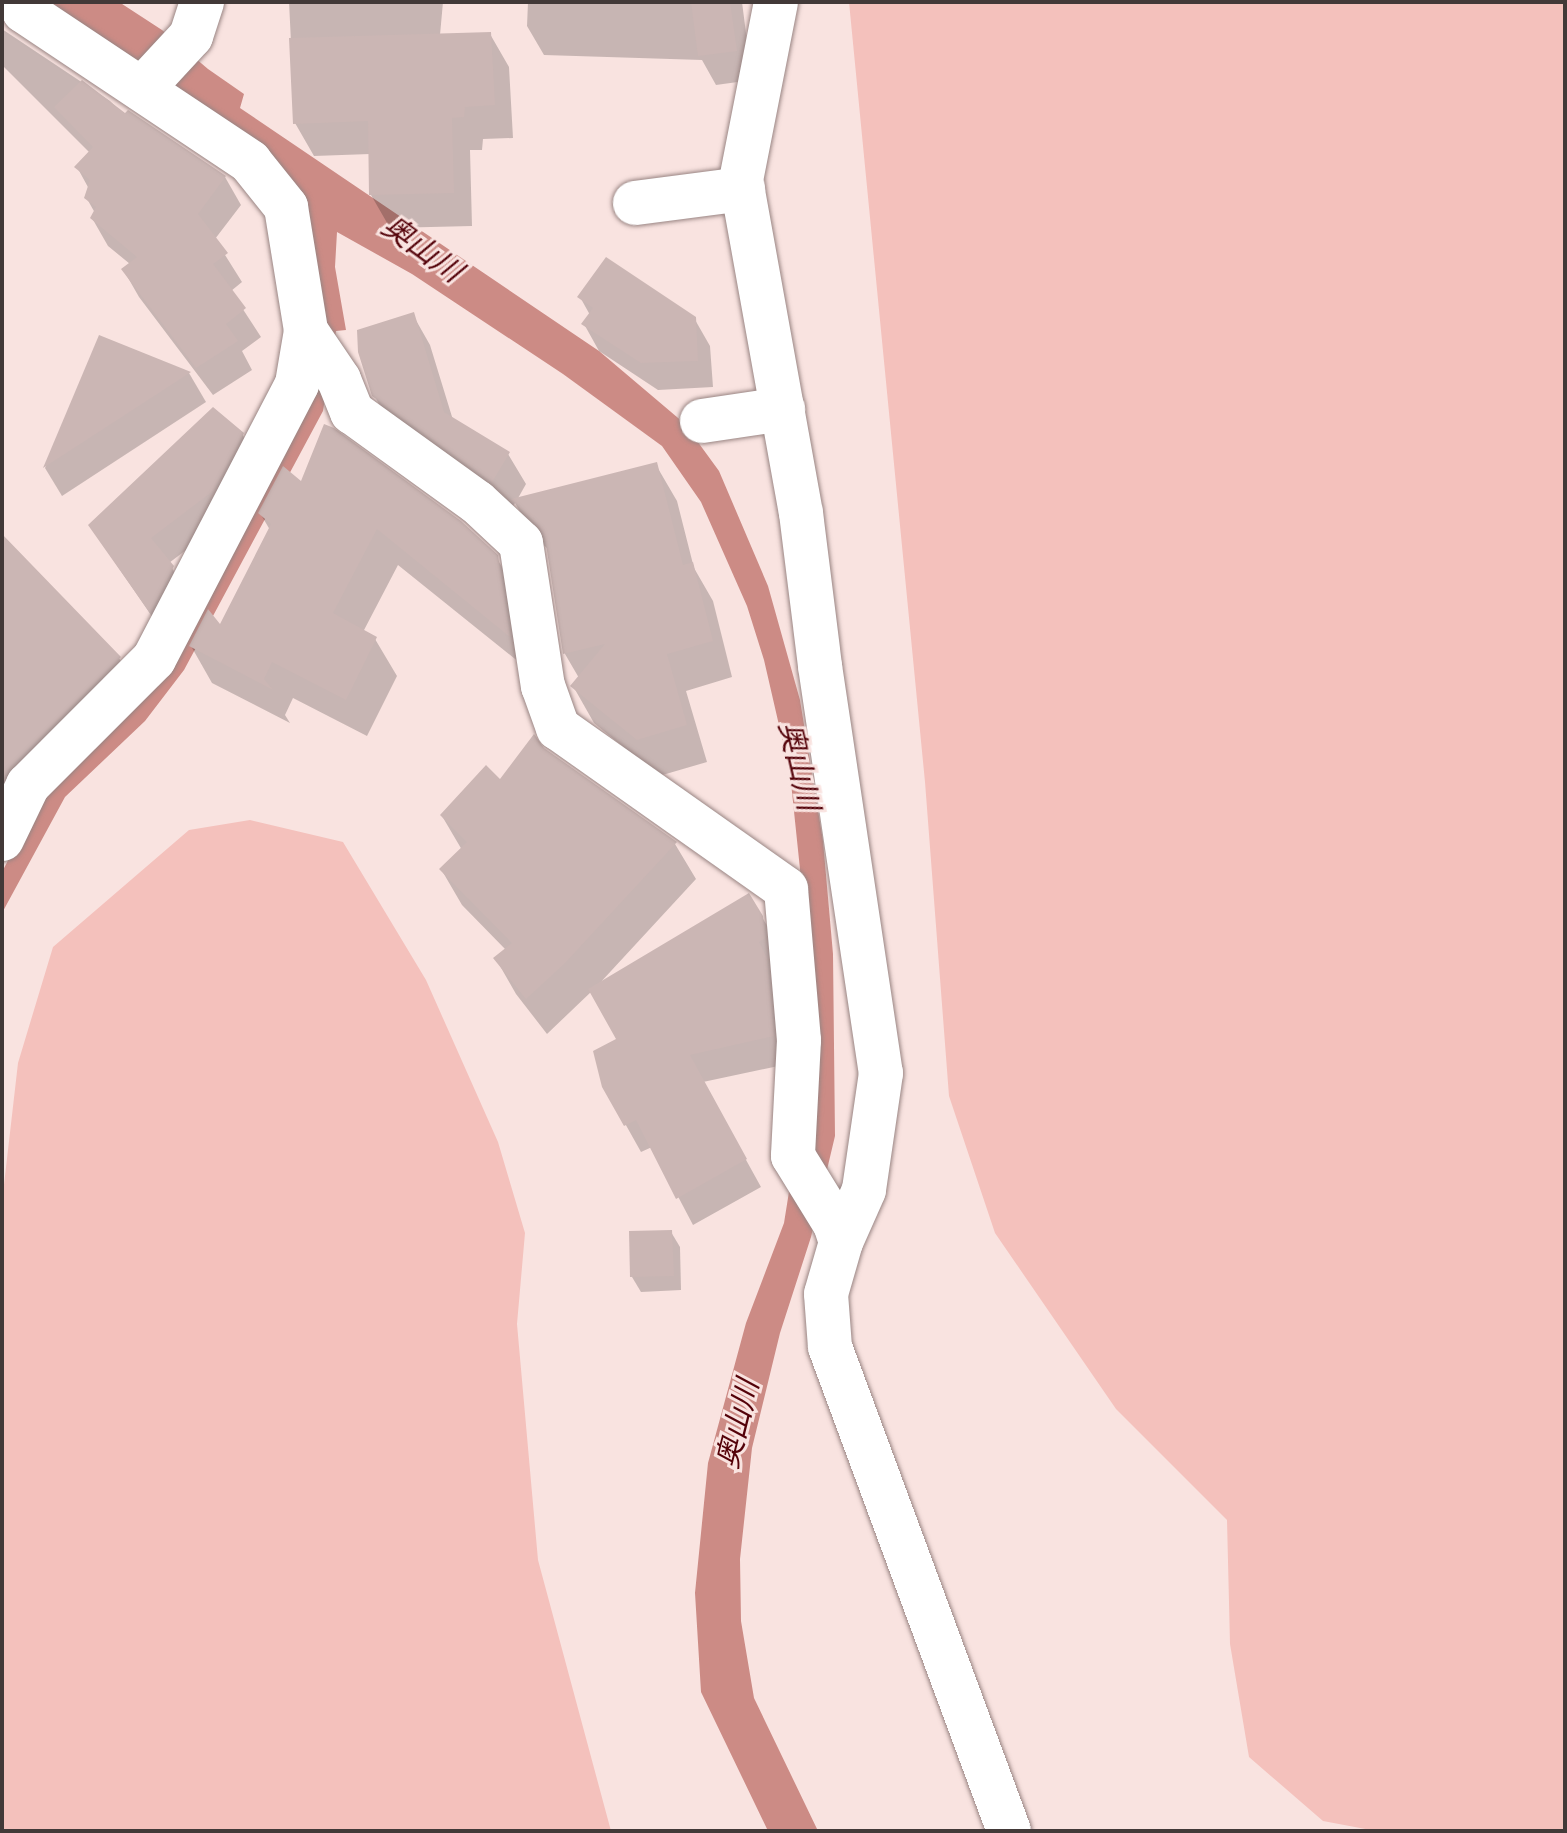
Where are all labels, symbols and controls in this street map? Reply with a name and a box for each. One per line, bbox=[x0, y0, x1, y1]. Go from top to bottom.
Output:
water label: 奥山川 bbox=[375, 208, 469, 290]
water label: 奥山川 bbox=[771, 718, 827, 814]
water label: 奥山川 bbox=[710, 1376, 766, 1472]

